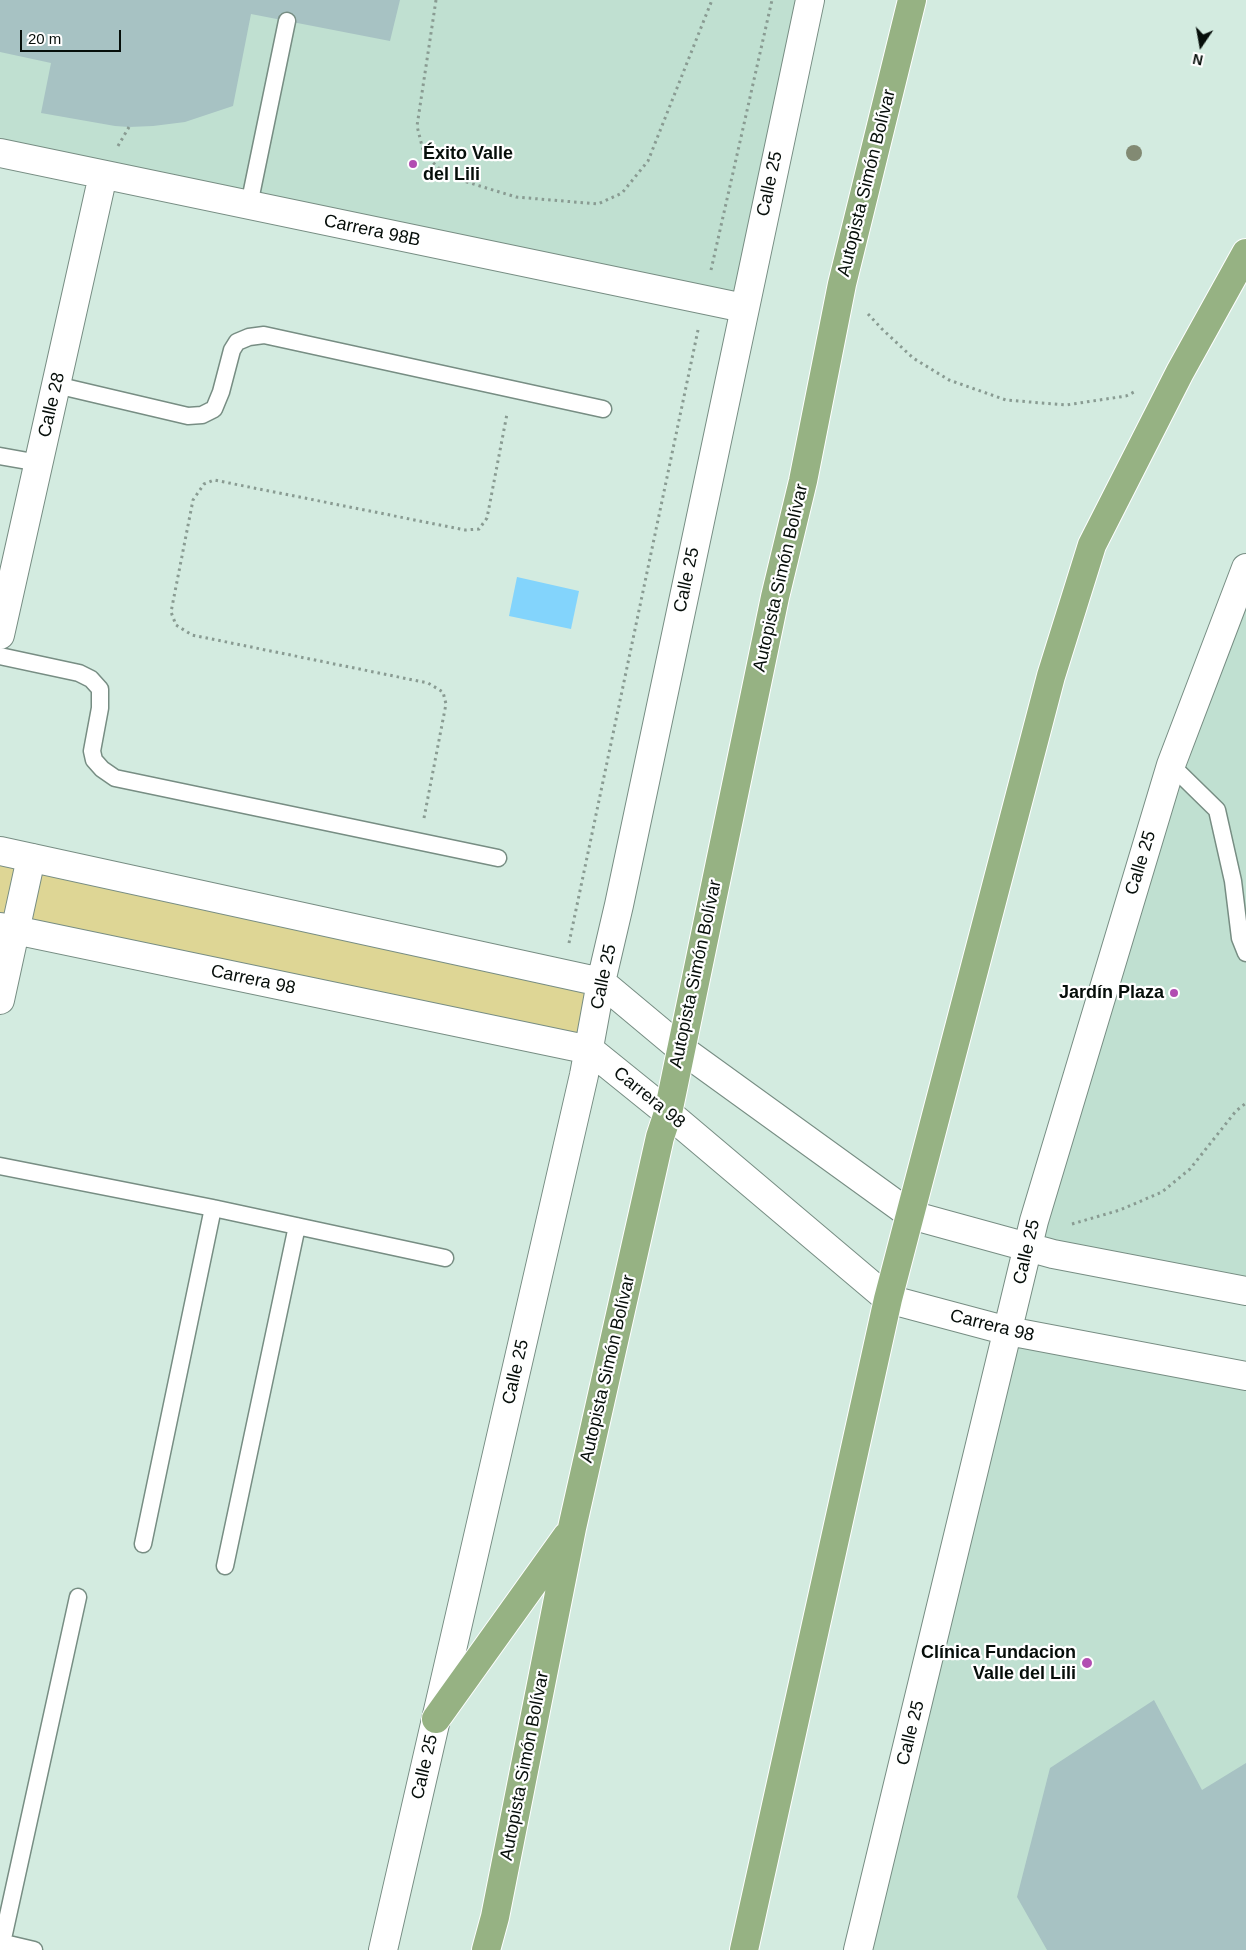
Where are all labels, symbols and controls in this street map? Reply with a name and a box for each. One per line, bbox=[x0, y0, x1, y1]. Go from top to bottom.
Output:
scale bar bbox=[22, 20, 124, 52]
north arrow bbox=[1176, 20, 1226, 70]
text: 20 m bbox=[28, 30, 61, 47]
text: N bbox=[1191, 51, 1204, 69]
street label: Autopista Simón Bolívar bbox=[833, 87, 901, 279]
place label: Éxito Valle del Lili bbox=[423, 143, 513, 186]
street label: Calle 25 bbox=[753, 149, 787, 219]
marker: Éxito Valle del Lili bbox=[407, 158, 419, 170]
street label: Carrera 98B bbox=[322, 210, 422, 252]
street label: Calle 28 bbox=[34, 370, 70, 440]
street label: Autopista Simón Bolívar bbox=[749, 482, 813, 674]
street label: Calle 25 bbox=[670, 545, 704, 615]
street label: Calle 25 bbox=[1121, 828, 1161, 898]
street label: Autopista Simón Bolívar bbox=[665, 878, 727, 1070]
street label: Calle 25 bbox=[587, 942, 621, 1012]
street label: Carrera 98 bbox=[209, 960, 297, 1000]
place label: Jardín Plaza bbox=[1059, 982, 1164, 1004]
marker: Jardín Plaza bbox=[1168, 987, 1180, 999]
street label: Carrera 98 bbox=[609, 1063, 689, 1133]
street label: Calle 25 bbox=[1009, 1217, 1045, 1287]
street label: Autopista Simón Bolívar bbox=[576, 1273, 640, 1465]
street label: Carrera 98 bbox=[948, 1305, 1036, 1347]
street label: Calle 25 bbox=[498, 1337, 534, 1407]
place label: Clínica Fundacion Valle del Lili bbox=[921, 1642, 1076, 1685]
marker: Clínica Fundacion Valle del Lili bbox=[1080, 1656, 1094, 1670]
street label: Autopista Simón Bolívar bbox=[496, 1670, 554, 1862]
street label: Calle 25 bbox=[893, 1698, 929, 1768]
street label: Calle 25 bbox=[407, 1732, 443, 1802]

